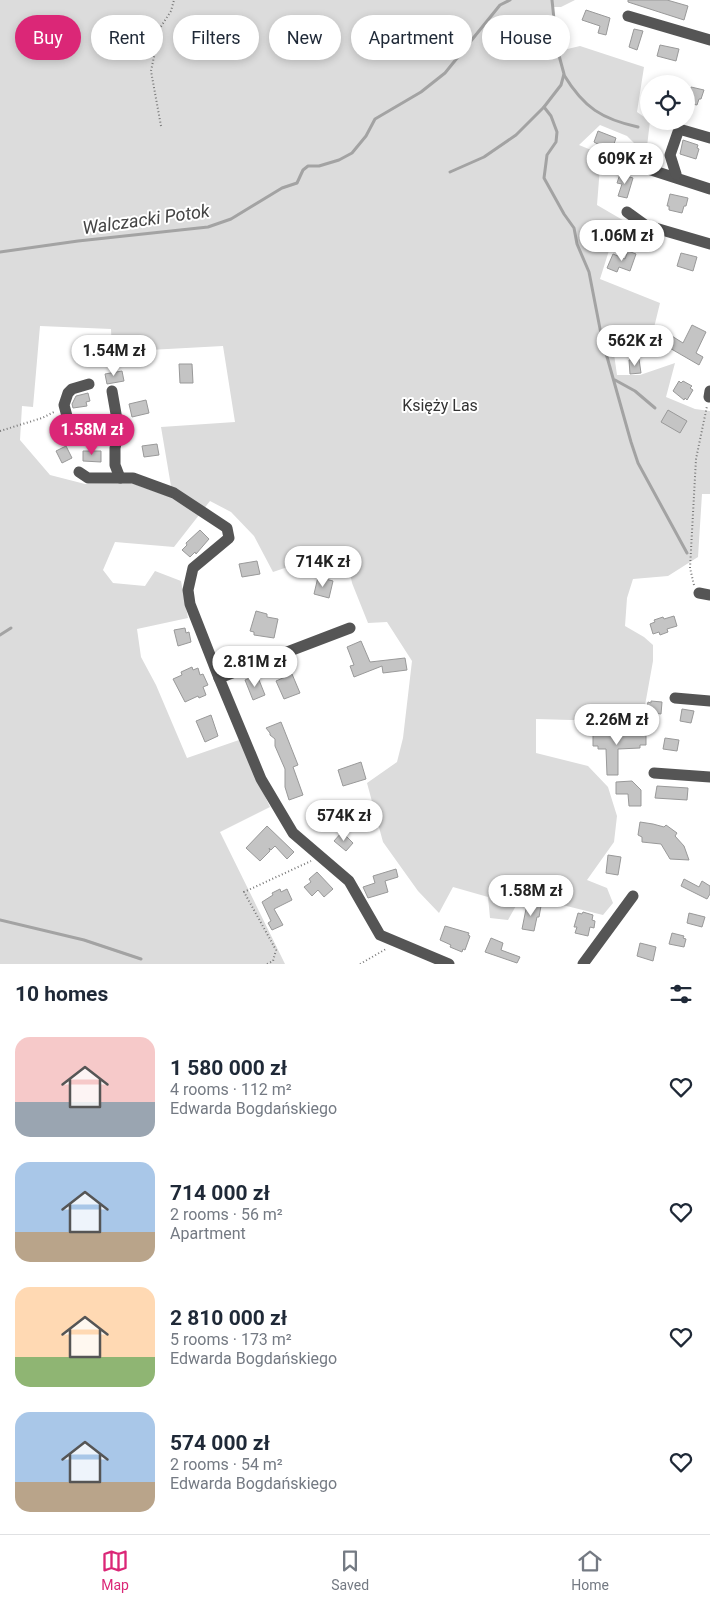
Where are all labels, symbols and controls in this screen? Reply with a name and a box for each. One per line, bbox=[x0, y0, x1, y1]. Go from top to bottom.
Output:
chip: Buy bbox=[15, 15, 81, 60]
chip: Rent bbox=[91, 15, 163, 60]
chip: Filters bbox=[173, 15, 259, 60]
chip: New bbox=[269, 15, 341, 60]
chip: Apartment bbox=[351, 15, 472, 60]
chip: House bbox=[482, 15, 570, 60]
map controls bbox=[640, 75, 695, 130]
button: locate bbox=[640, 75, 695, 130]
pin: 609K zł bbox=[579, 142, 671, 185]
text: 609K zł bbox=[598, 149, 652, 168]
water label: Walczacki Potok bbox=[81, 200, 212, 238]
pin: 1.06M zł bbox=[570, 220, 674, 262]
text: 1.06M zł bbox=[590, 226, 654, 245]
pin: 562K zł bbox=[589, 324, 681, 367]
text: 562K zł bbox=[608, 331, 662, 350]
pin: 1.54M zł bbox=[62, 334, 166, 377]
text: 1.54M zł bbox=[82, 341, 146, 360]
park label: Księży Las bbox=[402, 396, 478, 415]
pin: 1.58M zł bbox=[40, 414, 144, 456]
text: 1.58M zł bbox=[60, 420, 124, 439]
pin: 714K zł bbox=[277, 546, 369, 588]
text: 714K zł bbox=[296, 552, 350, 571]
pin: 2.81M zł bbox=[203, 646, 307, 688]
text: 2.81M zł bbox=[223, 652, 287, 671]
pin: 2.26M zł bbox=[565, 704, 669, 746]
text: 2.26M zł bbox=[585, 710, 649, 729]
pin: 574K zł bbox=[298, 800, 390, 842]
text: 574K zł bbox=[317, 806, 371, 825]
pin: 1.58M zł bbox=[479, 874, 583, 917]
text: 1.58M zł bbox=[499, 881, 563, 900]
icon: filters bbox=[667, 980, 695, 1008]
text: 10 homes bbox=[15, 982, 108, 1006]
text: 1 580 000 zł bbox=[170, 1056, 287, 1080]
icon: home bbox=[55, 1057, 115, 1117]
icon: heart bbox=[667, 1073, 695, 1101]
text: 4 rooms · 112 m² bbox=[170, 1080, 292, 1099]
text: Edwarda Bogdańskiego bbox=[170, 1099, 337, 1118]
text: 714 000 zł bbox=[170, 1181, 270, 1205]
icon: home bbox=[55, 1182, 115, 1242]
icon: heart bbox=[667, 1198, 695, 1226]
text: 2 rooms · 56 m² bbox=[170, 1205, 283, 1224]
text: Apartment bbox=[170, 1224, 246, 1243]
text: 2 810 000 zł bbox=[170, 1306, 287, 1330]
icon: home bbox=[55, 1307, 115, 1367]
icon: heart bbox=[667, 1323, 695, 1351]
text: 5 rooms · 173 m² bbox=[170, 1330, 292, 1349]
text: Edwarda Bogdańskiego bbox=[170, 1349, 337, 1368]
text: 574 000 zł bbox=[170, 1431, 270, 1455]
icon: home bbox=[55, 1432, 115, 1492]
icon: heart bbox=[667, 1448, 695, 1476]
text: 2 rooms · 54 m² bbox=[170, 1455, 283, 1474]
text: Edwarda Bogdańskiego bbox=[170, 1474, 337, 1493]
tab: Map bbox=[101, 1547, 129, 1593]
tab: Saved bbox=[331, 1547, 369, 1593]
tab: Home bbox=[571, 1547, 609, 1593]

